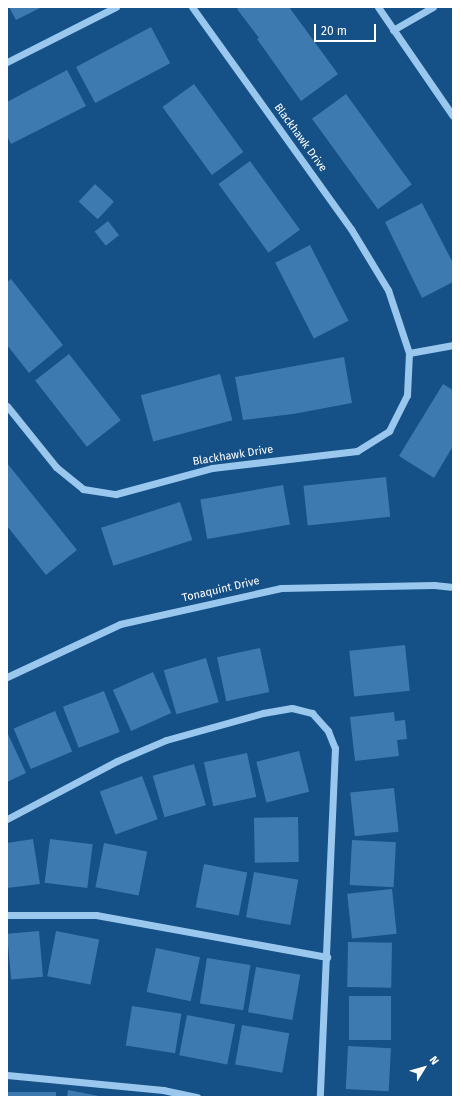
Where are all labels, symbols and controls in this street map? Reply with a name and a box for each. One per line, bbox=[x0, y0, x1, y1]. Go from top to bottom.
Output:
scale bar bbox=[316, 16, 378, 42]
text: 20 m bbox=[321, 24, 347, 38]
street label: Blackhawk Drive bbox=[271, 101, 329, 175]
street label: Blackhawk Drive bbox=[192, 443, 274, 469]
street label: Tonaquint Drive bbox=[181, 575, 261, 605]
north arrow bbox=[404, 1048, 444, 1088]
text: N bbox=[427, 1054, 441, 1067]

